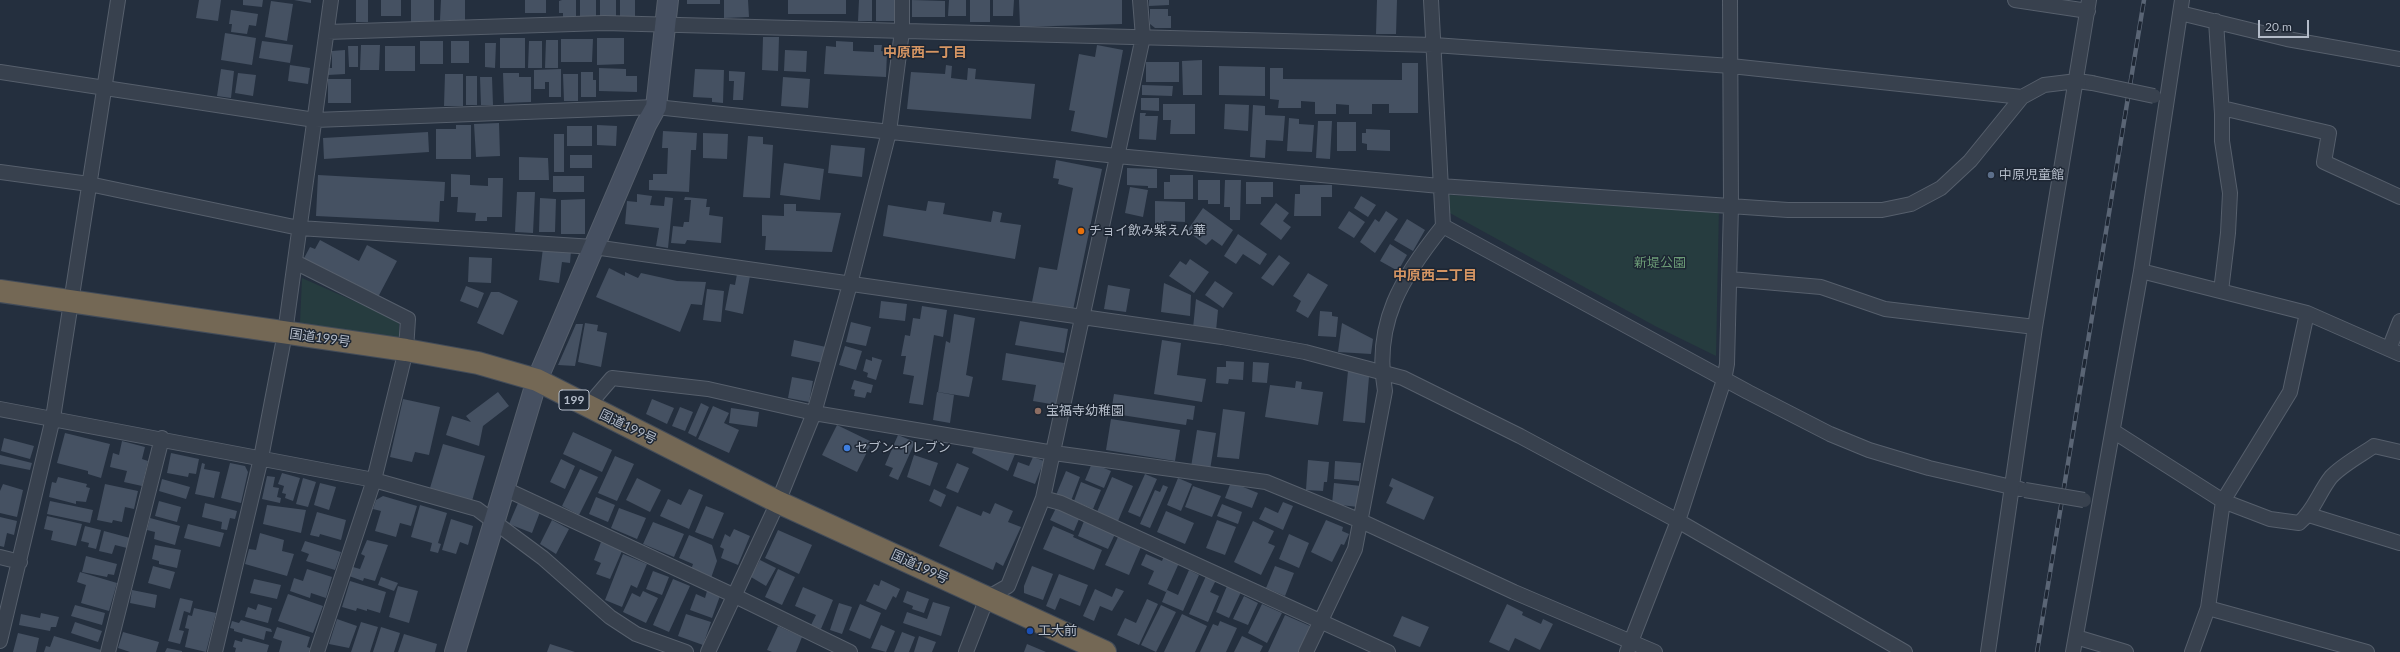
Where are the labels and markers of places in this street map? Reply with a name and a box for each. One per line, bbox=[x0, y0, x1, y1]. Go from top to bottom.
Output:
place label: 中原児童館 bbox=[1999, 167, 2064, 183]
marker: 中原児童館 bbox=[1986, 170, 1996, 180]
place label: チョイ飲み紫えん華 bbox=[1089, 223, 1206, 239]
marker: チョイ飲み紫えん華 bbox=[1076, 226, 1086, 236]
place label: 宝福寺幼稚園 bbox=[1046, 403, 1124, 419]
marker: 宝福寺幼稚園 bbox=[1033, 406, 1043, 416]
place label: セブン-イレブン bbox=[855, 440, 951, 456]
marker: セブン-イレブン bbox=[842, 443, 852, 453]
place label: 工大前 bbox=[1038, 623, 1077, 639]
marker: 工大前 bbox=[1025, 626, 1035, 636]

